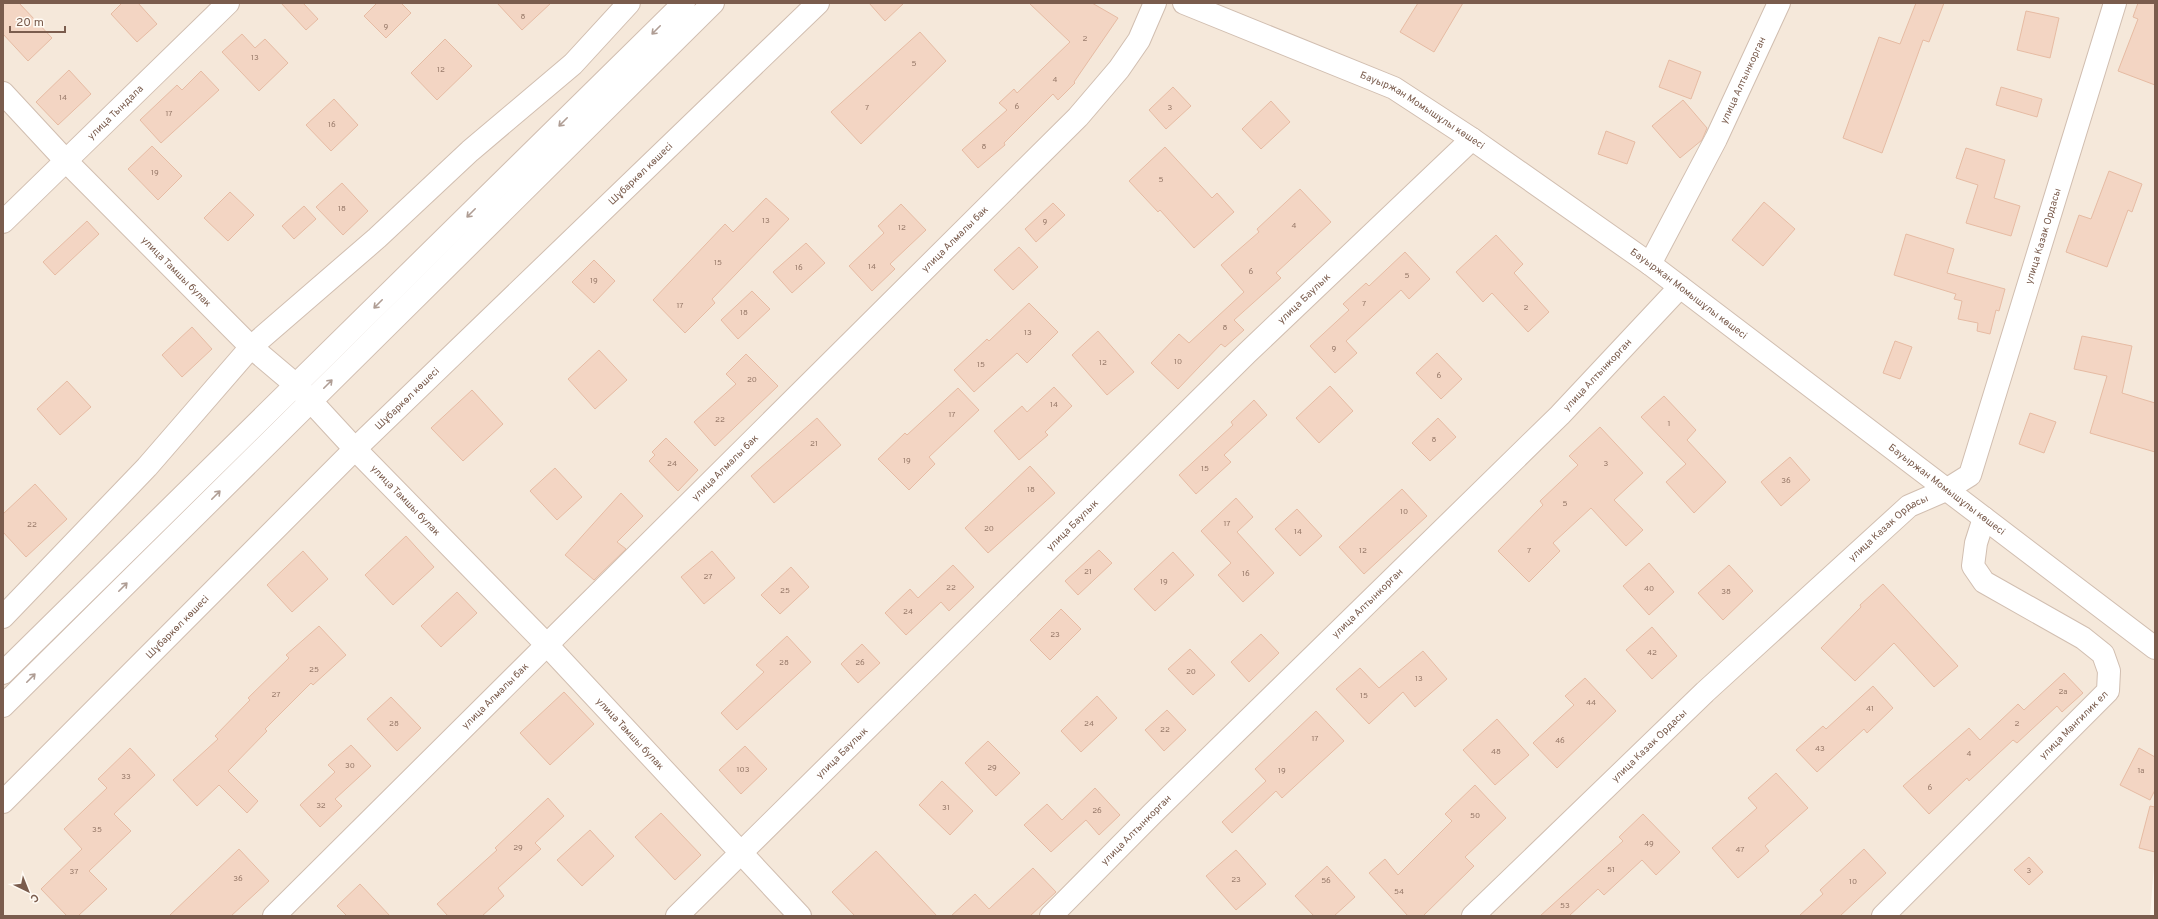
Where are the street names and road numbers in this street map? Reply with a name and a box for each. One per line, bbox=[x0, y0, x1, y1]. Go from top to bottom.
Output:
street label: улица Алтынкорган bbox=[1717, 35, 1769, 126]
street label: Бауыржан Момышұлы көшесі bbox=[1358, 68, 1487, 152]
street label: улица Тындала bbox=[85, 82, 146, 143]
street label: Шұбаркөл көшесі bbox=[606, 140, 676, 208]
street label: улица Казак Ордасы bbox=[2022, 187, 2064, 286]
street label: улица Алмалы бак bbox=[919, 203, 991, 275]
street label: улица Тамшы булак bbox=[138, 234, 214, 310]
street label: Бауыржан Момышұлы көшесі bbox=[1628, 246, 1750, 342]
street label: улица Баулык bbox=[1275, 270, 1333, 327]
street label: улица Алтынкорган bbox=[1560, 336, 1635, 414]
street label: Шұбаркөл көшесі bbox=[372, 365, 442, 433]
street label: улица Алмалы бак bbox=[689, 432, 761, 504]
street label: Бауыржан Момышұлы көшесі bbox=[1886, 441, 2008, 538]
street label: улица Тамшы булак bbox=[368, 462, 443, 539]
street label: улица Казак Ордасы bbox=[1846, 492, 1930, 564]
street label: улица Баулык bbox=[1044, 497, 1102, 554]
street label: улица Алтынкорган bbox=[1329, 565, 1406, 641]
street label: Шұбаркөл көшесі bbox=[143, 593, 212, 662]
street label: улица Алмалы бак bbox=[459, 660, 532, 732]
street label: улица Мангилик ел bbox=[2037, 688, 2111, 762]
street label: улица Тамшы булак bbox=[593, 695, 667, 773]
street label: улица Казак Ордасы bbox=[1609, 706, 1690, 785]
street label: улица Баулык bbox=[813, 724, 871, 782]
street label: улица Алтынкорган bbox=[1098, 792, 1174, 868]

